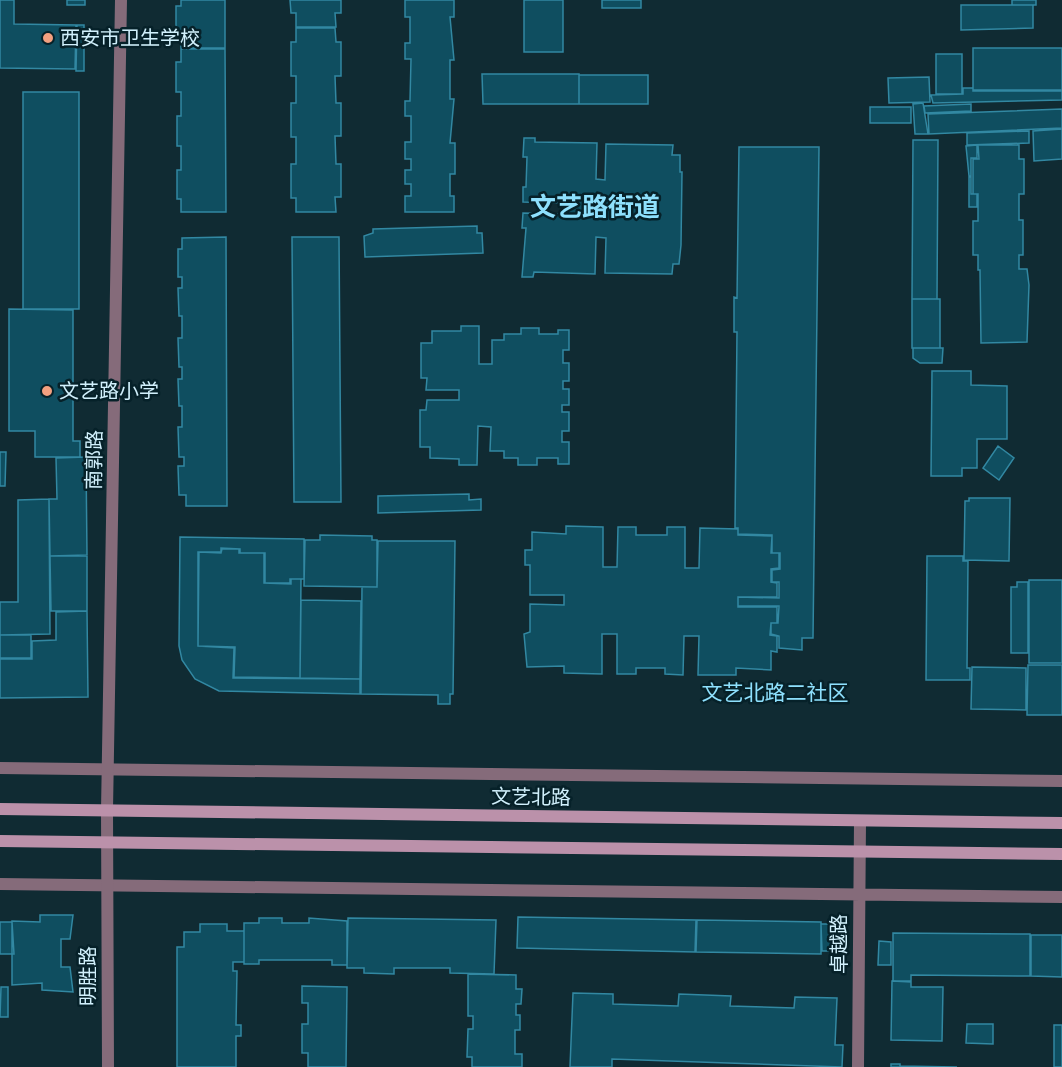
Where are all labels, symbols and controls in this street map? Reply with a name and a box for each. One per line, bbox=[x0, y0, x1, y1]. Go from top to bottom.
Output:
place label: 西安市卫生学校 bbox=[60, 26, 200, 50]
marker: 西安市卫生学校 bbox=[41, 31, 55, 45]
district label: 文艺路街道 bbox=[530, 192, 660, 222]
place label: 文艺路小学 bbox=[59, 379, 159, 403]
marker: 文艺路小学 bbox=[40, 384, 54, 398]
street label: 南郭路 bbox=[81, 430, 107, 490]
district label: 文艺北路二社区 bbox=[702, 680, 849, 705]
street label: 文艺北路 bbox=[491, 784, 571, 810]
street label: 卓越路 bbox=[827, 914, 851, 974]
street label: 明胜路 bbox=[76, 946, 100, 1006]

